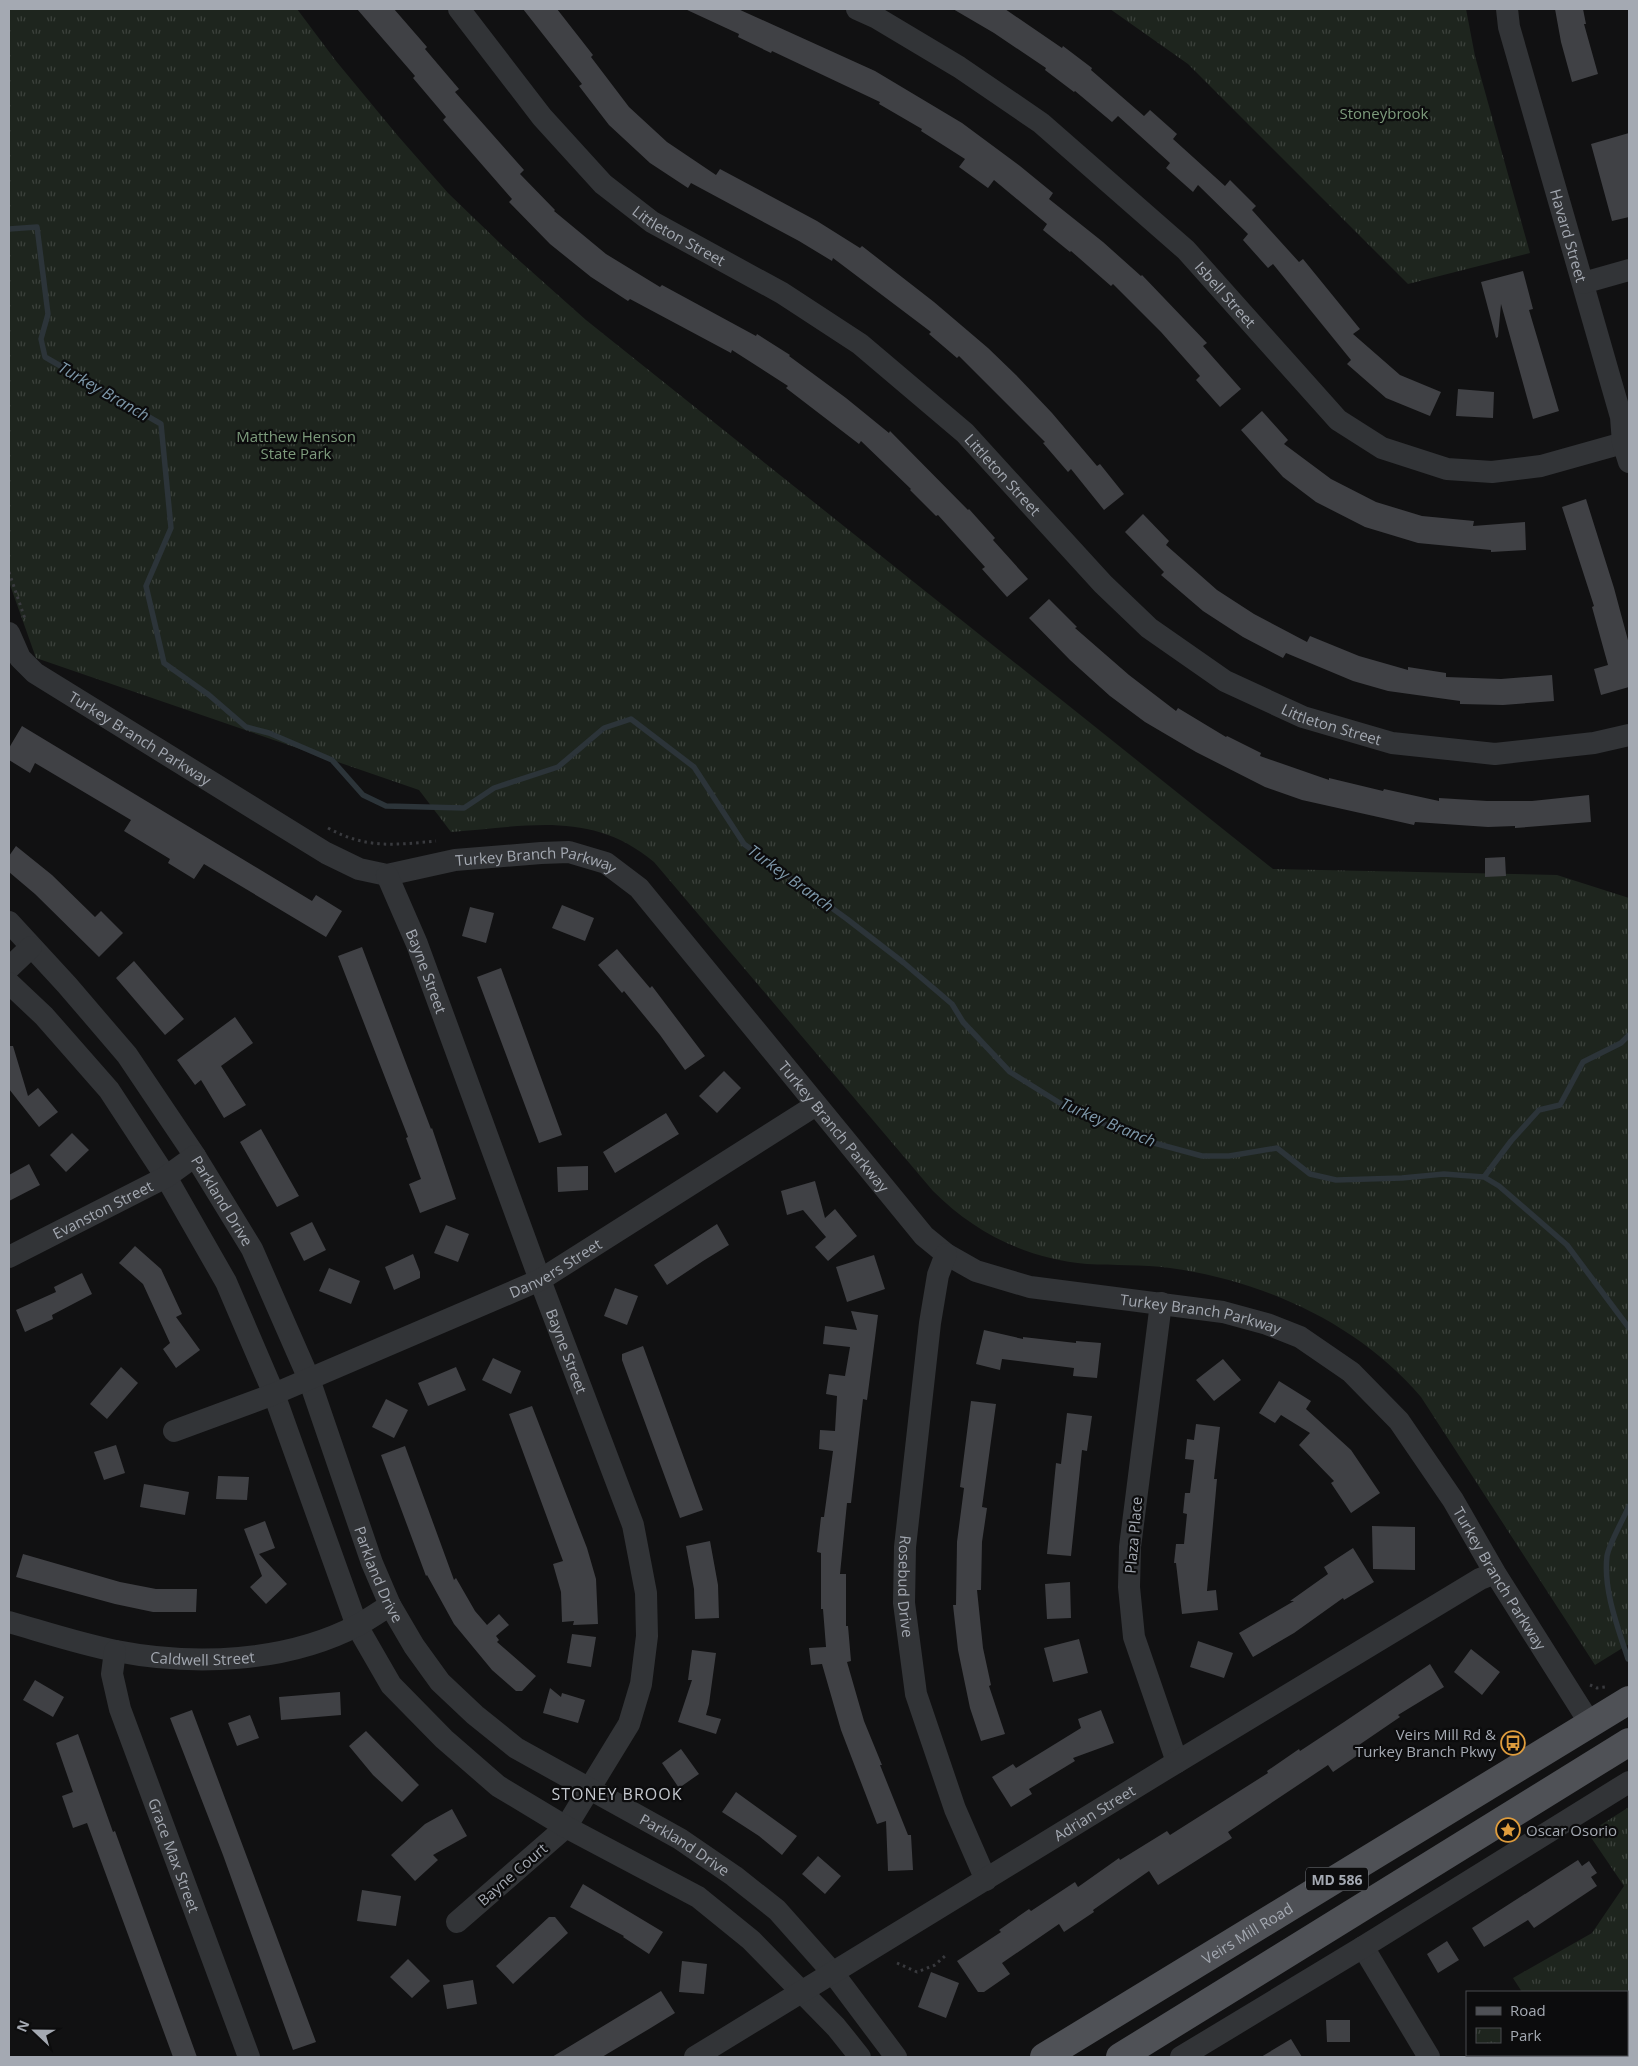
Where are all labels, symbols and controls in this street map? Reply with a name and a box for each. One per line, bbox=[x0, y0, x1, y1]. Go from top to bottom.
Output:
park label: Stoneybrook bbox=[1340, 103, 1429, 123]
street label: Havard Street bbox=[1546, 186, 1592, 285]
street label: Littleton Street bbox=[629, 201, 729, 270]
street label: Isbell Street bbox=[1191, 257, 1261, 332]
water label: Turkey Branch bbox=[55, 356, 153, 426]
park label: Matthew Henson State Park bbox=[236, 426, 356, 463]
street label: Littleton Street bbox=[960, 429, 1045, 520]
street label: Turkey Branch Parkway bbox=[65, 686, 215, 790]
street label: Littleton Street bbox=[1278, 698, 1384, 749]
water label: Turkey Branch bbox=[743, 839, 839, 917]
street label: Turkey Branch Parkway bbox=[455, 842, 622, 878]
street label: Bayne Street bbox=[402, 926, 452, 1016]
street label: Turkey Branch Parkway bbox=[775, 1057, 894, 1196]
water label: Turkey Branch bbox=[1057, 1092, 1159, 1152]
street label: Parkland Drive bbox=[187, 1152, 258, 1250]
street label: Evanston Street bbox=[49, 1175, 156, 1243]
street label: Danvers Street bbox=[506, 1234, 605, 1302]
street label: Turkey Branch Parkway bbox=[1119, 1289, 1285, 1339]
street label: Bayne Street bbox=[542, 1306, 592, 1396]
street label: Plaza Place bbox=[1120, 1496, 1146, 1574]
street label: Turkey Branch Parkway bbox=[1449, 1503, 1551, 1654]
street label: Parkland Drive bbox=[350, 1523, 408, 1626]
street label: Rosebud Drive bbox=[894, 1534, 918, 1639]
street label: Caldwell Street bbox=[149, 1646, 256, 1669]
place label: Veirs Mill Rd & Turkey Branch Pkwy bbox=[1355, 1724, 1496, 1761]
bus stop icon: Veirs Mill Rd & Turkey Branch Pkwy bbox=[1500, 1730, 1526, 1756]
street label: Adrian Street bbox=[1050, 1780, 1139, 1845]
district label: STONEY BROOK bbox=[552, 1783, 682, 1805]
street label: Grace Max Street bbox=[144, 1795, 205, 1915]
street label: Parkland Drive bbox=[636, 1809, 734, 1880]
place icon: Oscar Osorio bbox=[1495, 1817, 1521, 1843]
place label: Oscar Osorio bbox=[1526, 1820, 1617, 1840]
street label: Bayne Court bbox=[473, 1838, 551, 1910]
road number: MD 586 bbox=[1306, 1868, 1368, 1890]
street label: Veirs Mill Road bbox=[1198, 1898, 1296, 1968]
legend bbox=[1466, 1991, 1628, 2056]
text: Road bbox=[1510, 2000, 1546, 2020]
north arrow bbox=[10, 2006, 60, 2056]
text: N bbox=[12, 2017, 33, 2035]
text: Park bbox=[1510, 2025, 1541, 2045]

